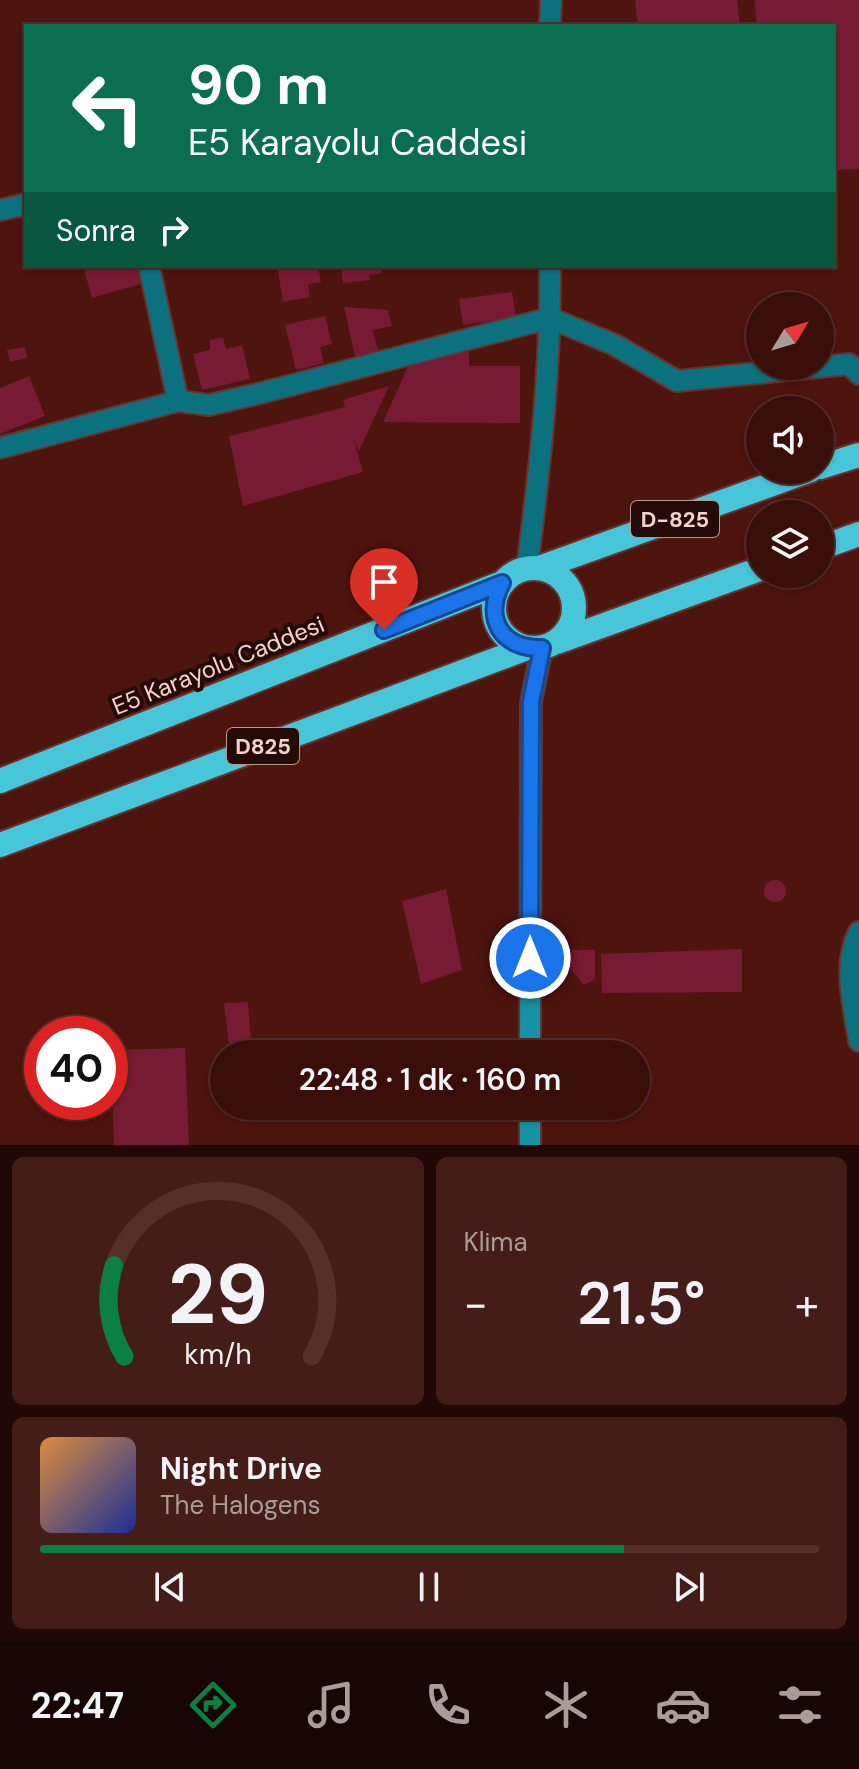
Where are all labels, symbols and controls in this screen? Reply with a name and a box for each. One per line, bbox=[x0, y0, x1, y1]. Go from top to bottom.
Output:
text: 90 m bbox=[188, 48, 329, 121]
icon: left bbox=[56, 56, 160, 160]
text: E5 Karayolu Caddesi bbox=[188, 119, 527, 166]
icon: right bbox=[152, 208, 196, 252]
text: Sonra bbox=[56, 211, 136, 250]
north arrow bbox=[746, 292, 834, 380]
map controls bbox=[746, 292, 834, 588]
button: sound bbox=[746, 396, 834, 484]
button: layers bbox=[746, 500, 834, 588]
road number: D-825 bbox=[631, 501, 719, 537]
pin bbox=[350, 548, 418, 630]
icon: arrive bbox=[362, 560, 406, 604]
street label: E5 Karayolu Caddesi bbox=[107, 608, 329, 722]
road number: D825 bbox=[227, 728, 299, 764]
position arrow bbox=[488, 916, 572, 1000]
speed limit sign: 40 bbox=[24, 1016, 128, 1120]
text: 22:48 · 1 dk · 160 m bbox=[299, 1060, 561, 1099]
text: Klima bbox=[464, 1225, 528, 1259]
text: 29 bbox=[168, 1240, 268, 1349]
text: 21.5° bbox=[577, 1264, 705, 1343]
text: − bbox=[464, 1275, 488, 1333]
text: + bbox=[795, 1275, 819, 1333]
text: km/h bbox=[184, 1336, 252, 1373]
text: Night Drive bbox=[160, 1449, 322, 1488]
text: The Halogens bbox=[160, 1488, 320, 1522]
icon: previous bbox=[148, 1565, 192, 1609]
icon: pause bbox=[407, 1565, 451, 1609]
icon: next bbox=[667, 1565, 711, 1609]
icon: directions bbox=[185, 1677, 241, 1733]
icon: music bbox=[303, 1677, 359, 1733]
icon: phone bbox=[420, 1677, 476, 1733]
icon: climate bbox=[538, 1677, 594, 1733]
icon: car bbox=[655, 1677, 711, 1733]
icon: filters bbox=[772, 1677, 828, 1733]
text: 22:47 bbox=[31, 1682, 124, 1729]

